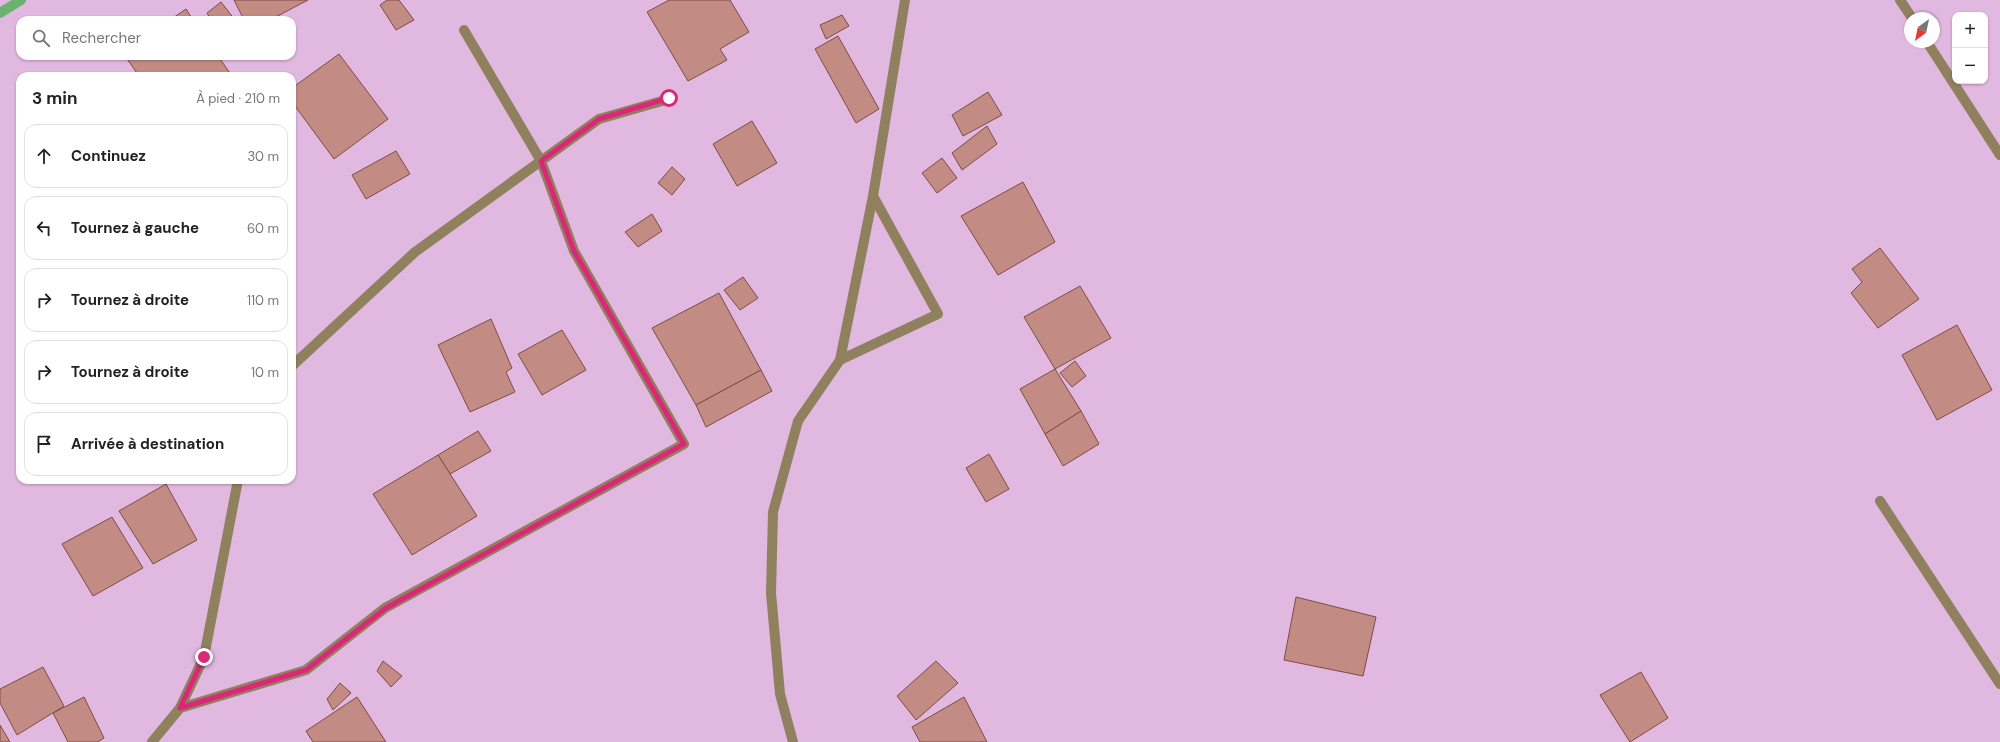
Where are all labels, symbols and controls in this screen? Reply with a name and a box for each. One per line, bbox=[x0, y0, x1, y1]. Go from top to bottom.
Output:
north arrow bbox=[1904, 12, 1940, 48]
map controls bbox=[1952, 12, 1988, 84]
button: + bbox=[1952, 12, 1988, 48]
search box bbox=[16, 16, 296, 60]
icon: search bbox=[30, 27, 52, 49]
text: Rechercher bbox=[62, 28, 141, 48]
button: − bbox=[1952, 48, 1988, 84]
text: 3 min bbox=[32, 87, 77, 109]
route start bbox=[660, 89, 678, 107]
text: À pied · 210 m bbox=[196, 90, 280, 107]
icon: ahead bbox=[33, 145, 55, 167]
text: Continuez bbox=[71, 146, 146, 166]
text: 30 m bbox=[247, 148, 279, 165]
icon: left bbox=[33, 217, 55, 239]
text: Tournez à gauche bbox=[71, 218, 199, 238]
text: 60 m bbox=[247, 220, 279, 237]
icon: right bbox=[33, 289, 55, 311]
text: Tournez à droite bbox=[71, 290, 189, 310]
text: 110 m bbox=[247, 292, 279, 309]
icon: right bbox=[33, 361, 55, 383]
text: Tournez à droite bbox=[71, 362, 189, 382]
text: 10 m bbox=[251, 364, 279, 381]
icon: arrive bbox=[33, 433, 55, 455]
text: Arrivée à destination bbox=[71, 434, 224, 454]
route end bbox=[195, 648, 213, 666]

